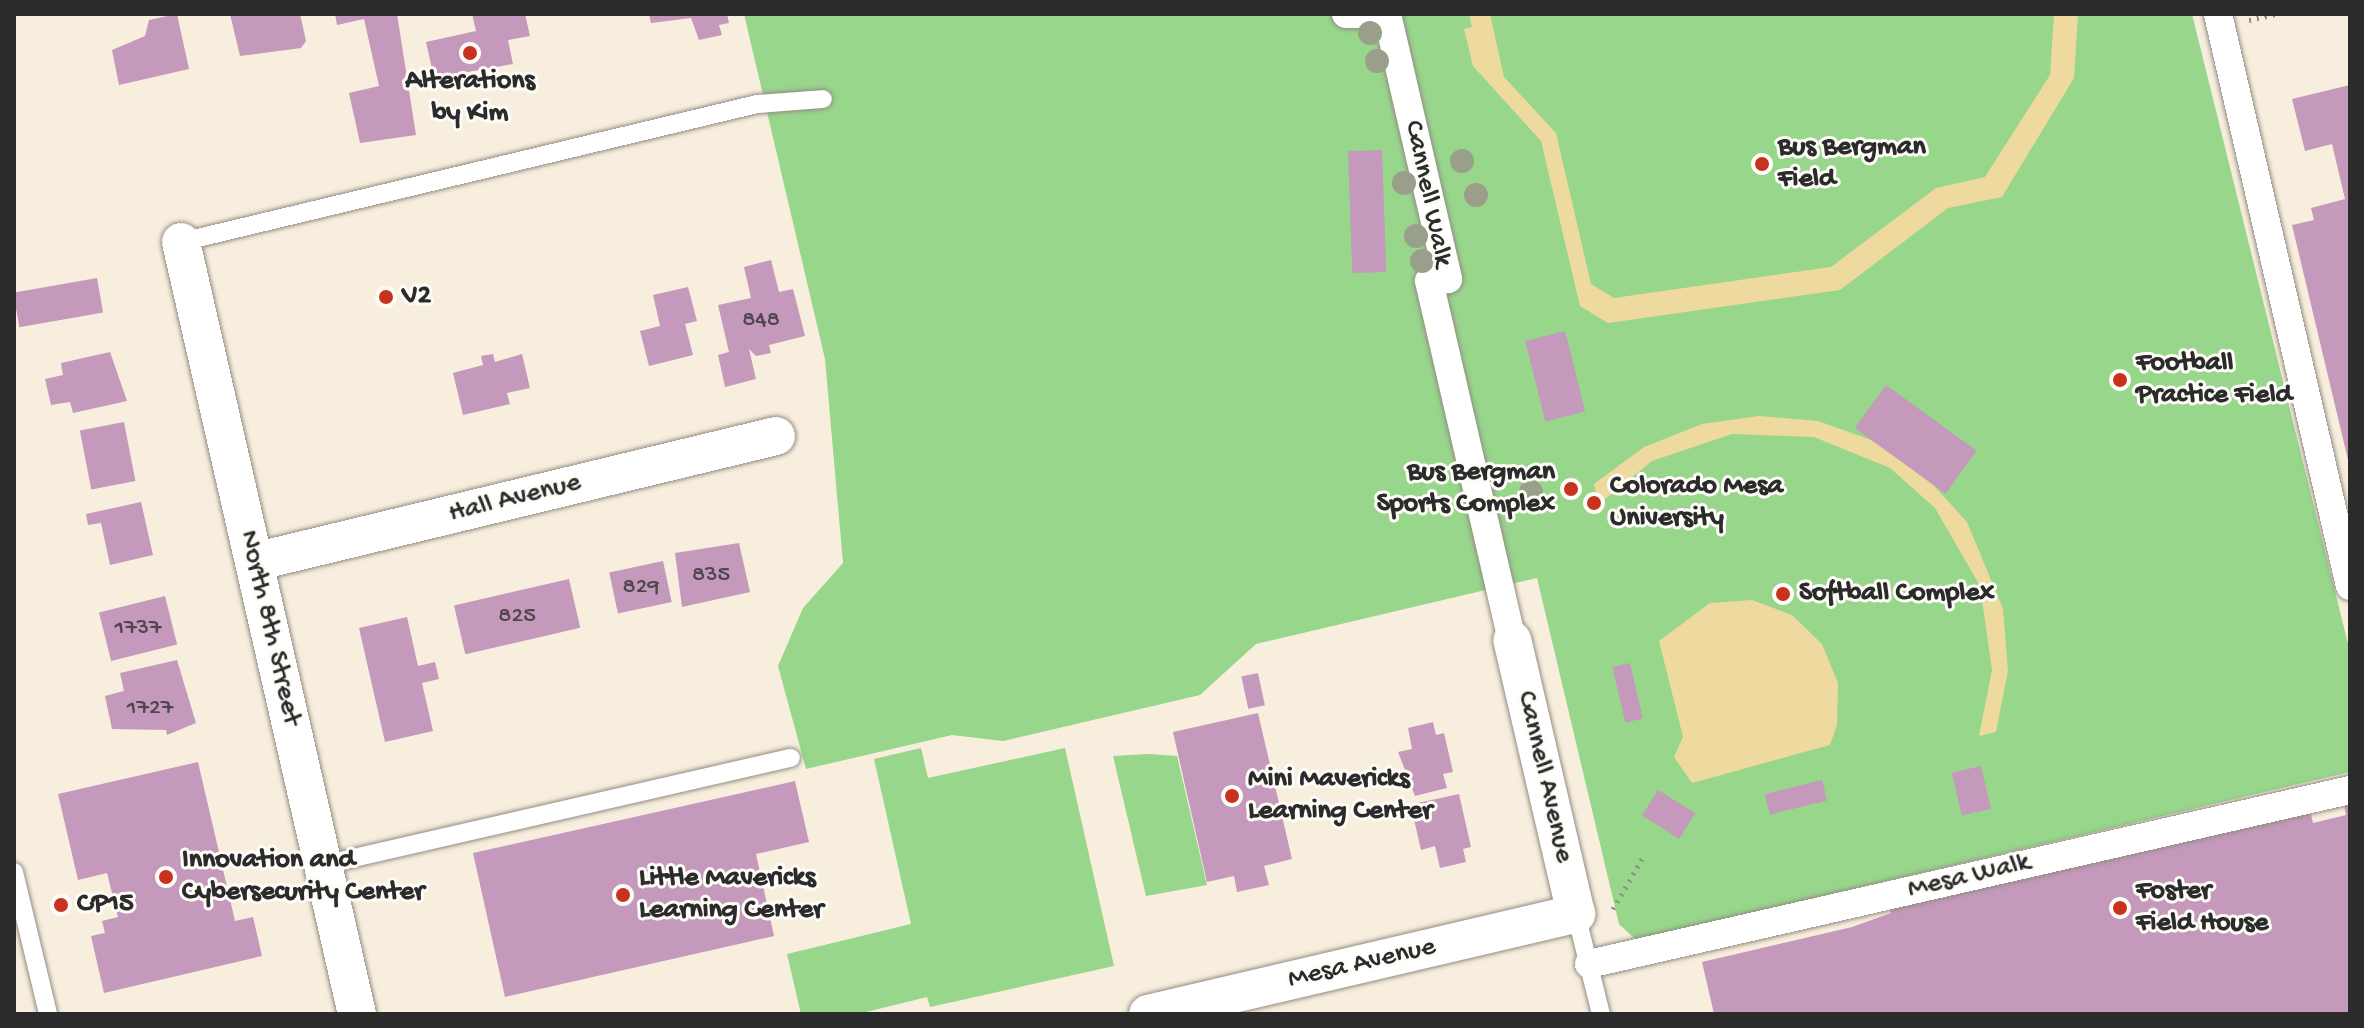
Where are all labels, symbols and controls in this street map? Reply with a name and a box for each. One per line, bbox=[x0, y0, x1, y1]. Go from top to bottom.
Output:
marker: Alterations by Kim bbox=[461, 44, 479, 62]
place label: Alterations by Kim bbox=[405, 65, 535, 131]
street label: Cannell Walk bbox=[1395, 118, 1459, 270]
place label: Bus Bergman Field bbox=[1778, 131, 1926, 197]
marker: Bus Bergman Field bbox=[1753, 155, 1771, 173]
place label: V2 bbox=[402, 280, 431, 314]
marker: V2 bbox=[377, 288, 395, 306]
house number: 848 bbox=[742, 307, 780, 335]
place label: Football Practice Field bbox=[2136, 347, 2292, 413]
marker: Football Practice Field bbox=[2111, 371, 2129, 389]
place label: Bus Bergman Sports Complex bbox=[1377, 456, 1555, 522]
street label: Hall Avenue bbox=[446, 466, 584, 532]
place label: Colorado Mesa University bbox=[1610, 470, 1783, 536]
marker: Bus Bergman Sports Complex bbox=[1562, 480, 1580, 498]
marker: Colorado Mesa University bbox=[1585, 494, 1603, 512]
street label: North 8th Street bbox=[230, 527, 308, 729]
house number: 835 bbox=[692, 562, 730, 590]
house number: 829 bbox=[623, 574, 659, 602]
place label: Softball Complex bbox=[1799, 577, 1995, 611]
marker: Softball Complex bbox=[1774, 585, 1792, 603]
house number: 825 bbox=[498, 603, 536, 631]
house number: 1737 bbox=[114, 615, 162, 643]
street label: Cannell Avenue bbox=[1508, 688, 1580, 866]
house number: 1727 bbox=[127, 695, 173, 723]
place label: Mini Mavericks Learning Center bbox=[1248, 763, 1432, 829]
marker: Mini Mavericks Learning Center bbox=[1223, 787, 1241, 805]
place label: Innovation and Cybersecurity Center bbox=[182, 844, 424, 910]
street label: Mesa Walk bbox=[1905, 847, 2033, 907]
place label: Little Mavericks Learning Center bbox=[639, 862, 823, 928]
marker: Innovation and Cybersecurity Center bbox=[157, 868, 175, 886]
place label: Foster Field House bbox=[2136, 875, 2268, 941]
marker: Little Mavericks Learning Center bbox=[614, 886, 632, 904]
place label: CP15 bbox=[77, 888, 134, 922]
marker: CP15 bbox=[52, 896, 70, 914]
marker: Foster Field House bbox=[2111, 899, 2129, 917]
street label: Mesa Avenue bbox=[1285, 931, 1439, 997]

